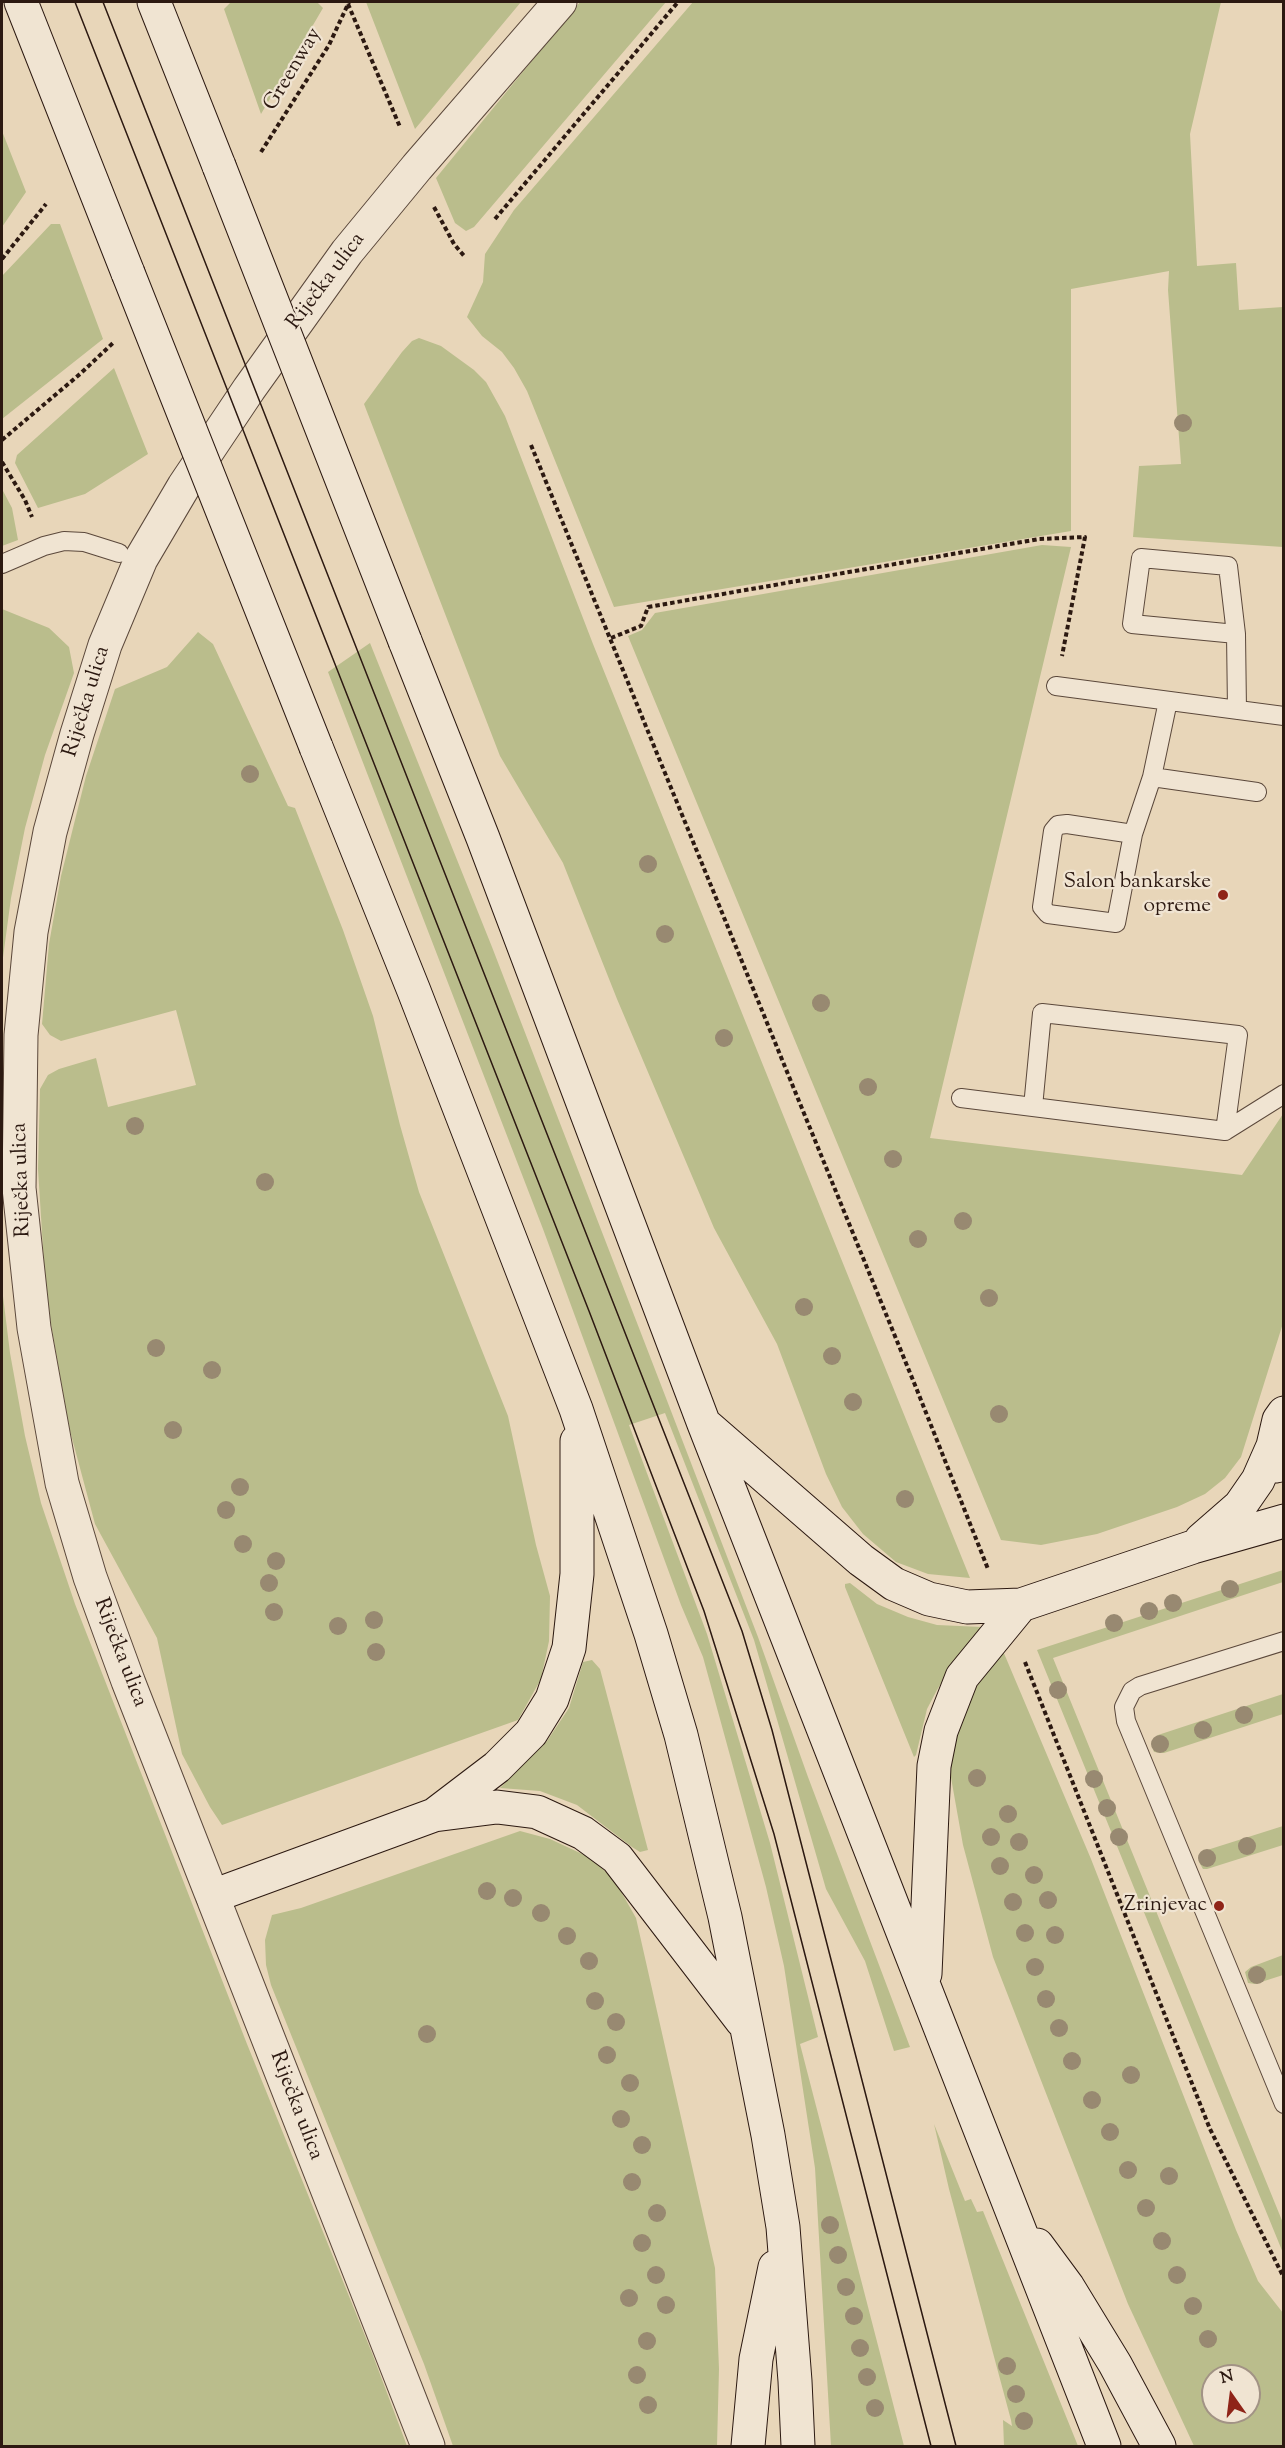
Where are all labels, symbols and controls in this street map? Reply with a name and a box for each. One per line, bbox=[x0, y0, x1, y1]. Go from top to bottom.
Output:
street label: Greenway bbox=[260, 24, 328, 116]
street label: Riječka ulica bbox=[282, 229, 372, 335]
street label: Riječka ulica bbox=[59, 644, 117, 760]
place label: Salon bankarske opreme bbox=[1063, 870, 1211, 920]
marker: Salon bankarske opreme bbox=[1216, 888, 1230, 902]
street label: Riječka ulica bbox=[8, 1122, 38, 1238]
street label: Riječka ulica bbox=[87, 1595, 151, 1711]
place label: Zrinjevac bbox=[1124, 1893, 1207, 1919]
marker: Zrinjevac bbox=[1212, 1899, 1226, 1913]
street label: Riječka ulica bbox=[263, 2048, 327, 2164]
north arrow bbox=[1201, 2364, 1261, 2424]
text: N bbox=[1218, 2365, 1236, 2391]

